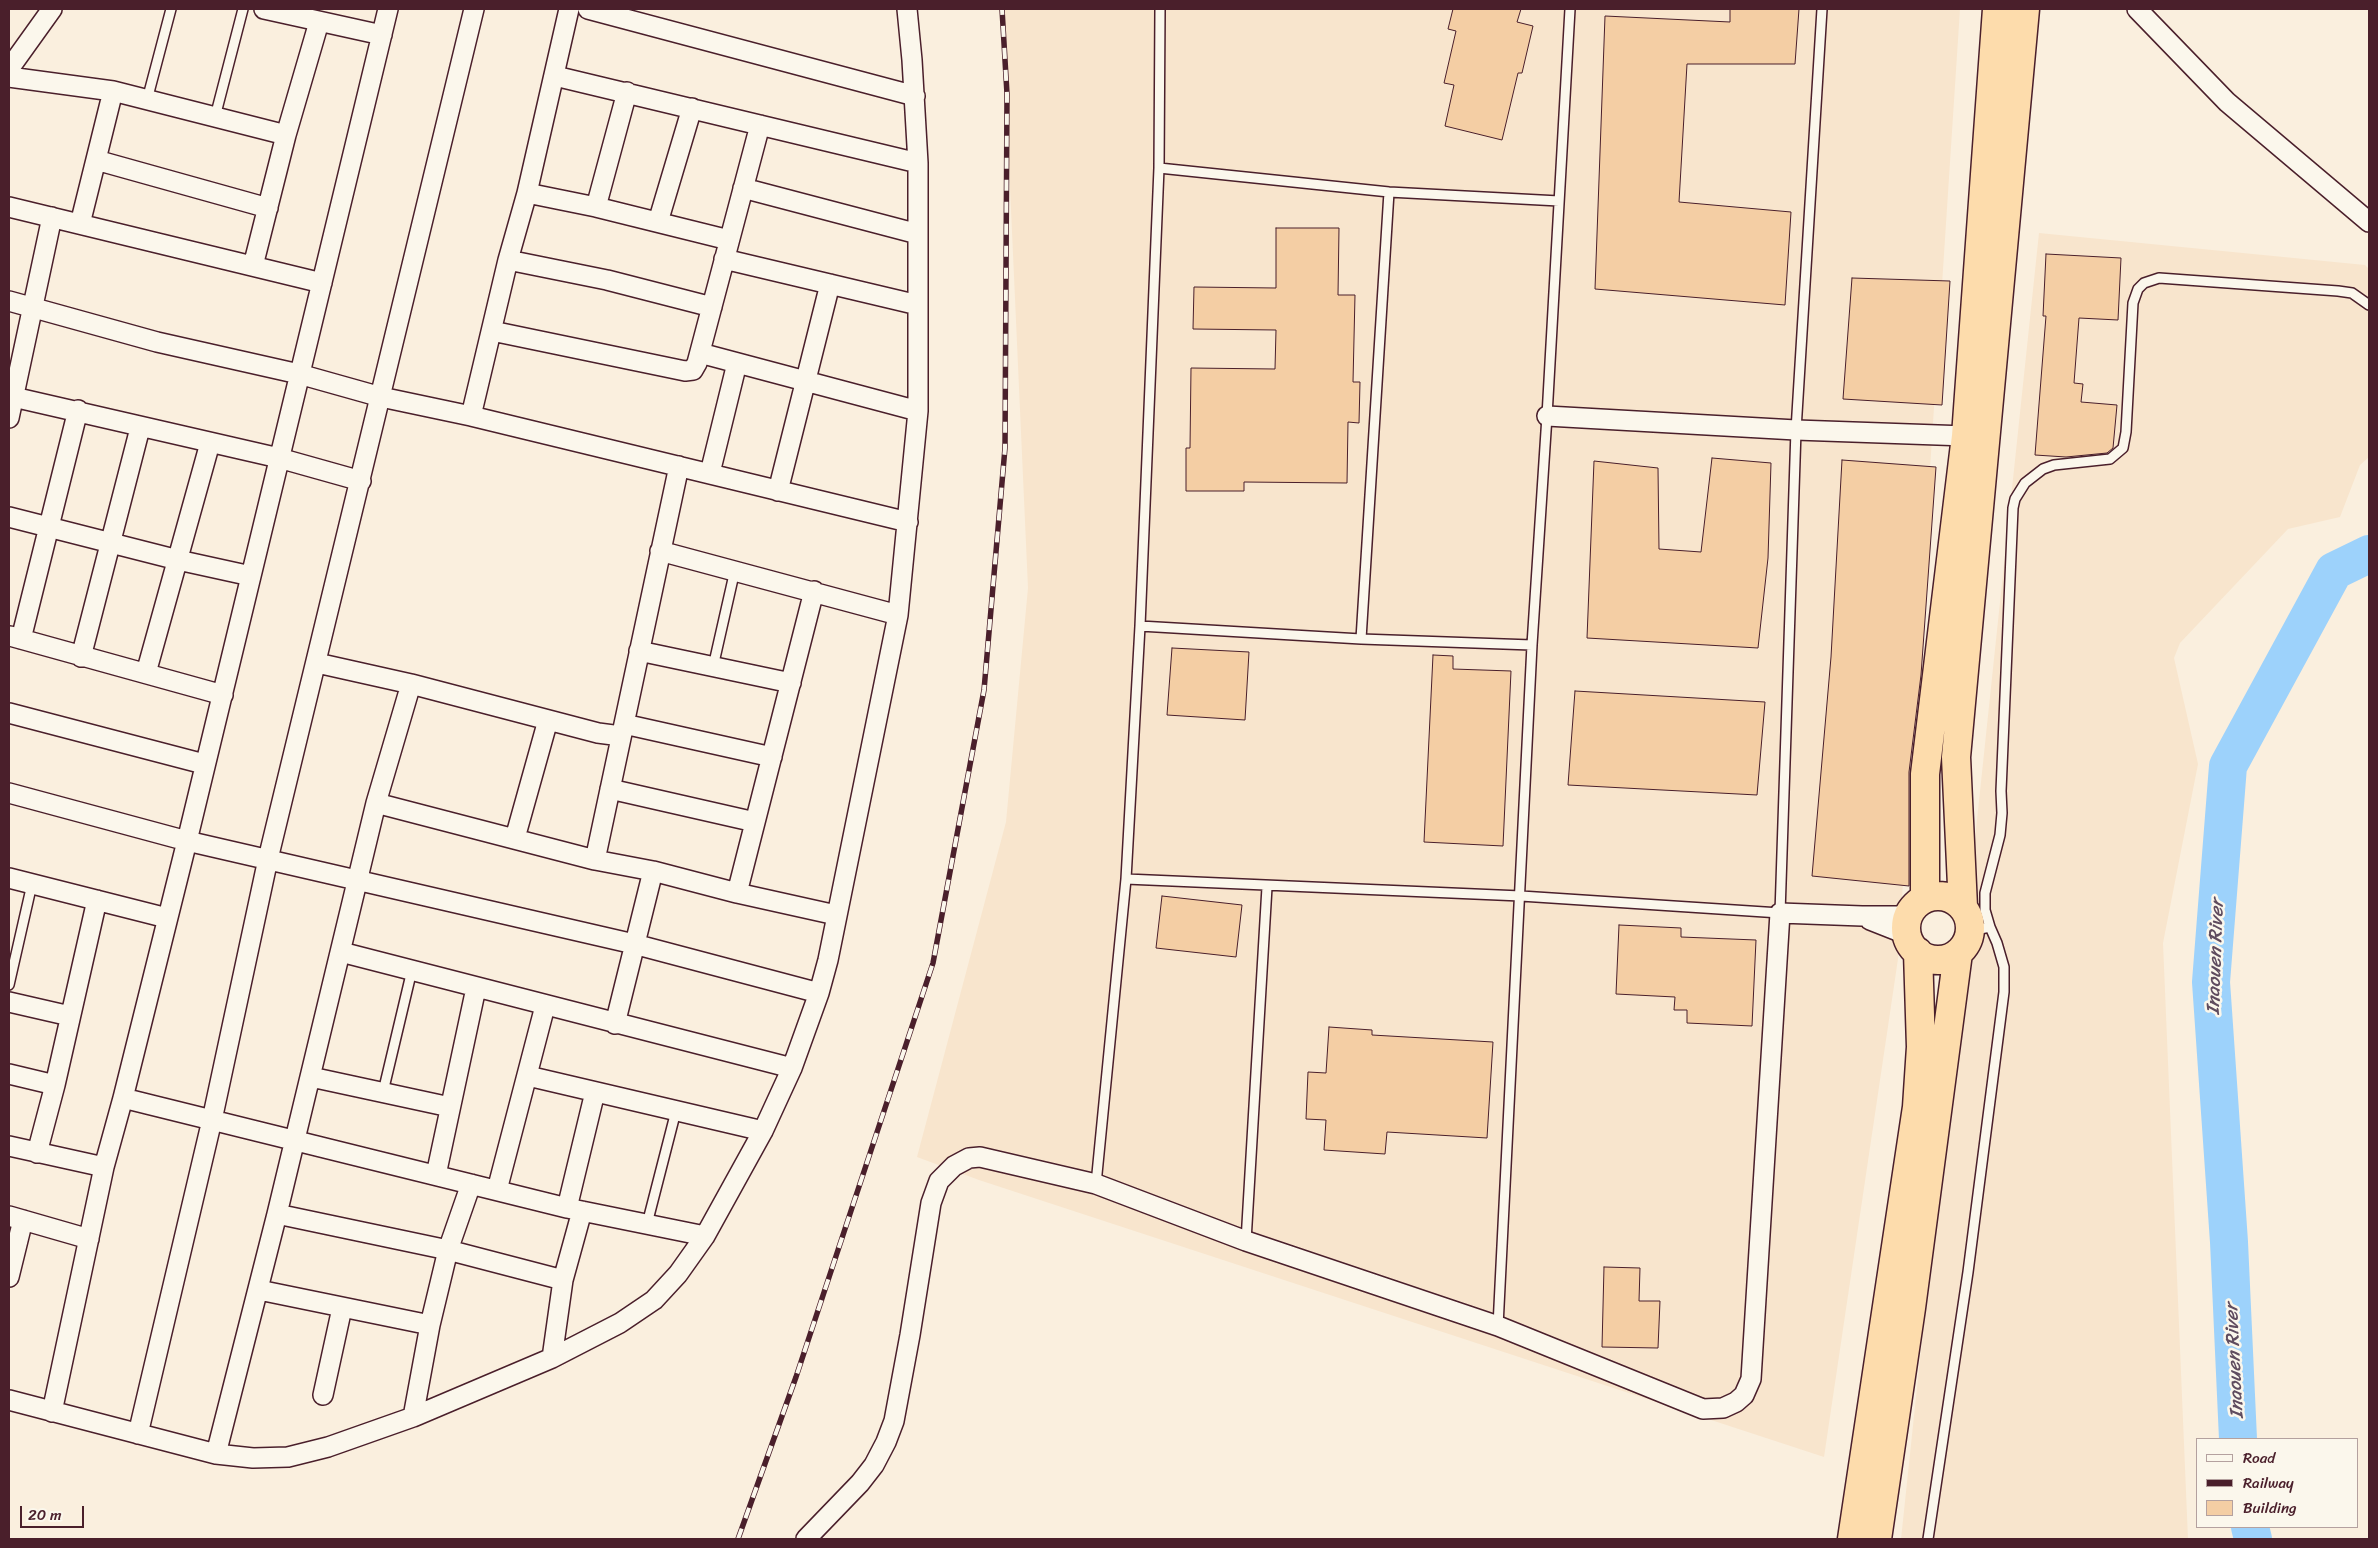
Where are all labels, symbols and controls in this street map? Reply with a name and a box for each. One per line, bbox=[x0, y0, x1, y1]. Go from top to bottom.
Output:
water label: Inaouen River bbox=[2203, 899, 2229, 1015]
water label: Inaouen River bbox=[2221, 1303, 2249, 1419]
legend bbox=[2196, 1438, 2358, 1528]
text: Road bbox=[2243, 1445, 2275, 1471]
text: Railway bbox=[2243, 1470, 2294, 1496]
text: Building bbox=[2243, 1495, 2297, 1521]
scale bar bbox=[22, 1496, 86, 1528]
text: 20 m bbox=[28, 1502, 62, 1528]

